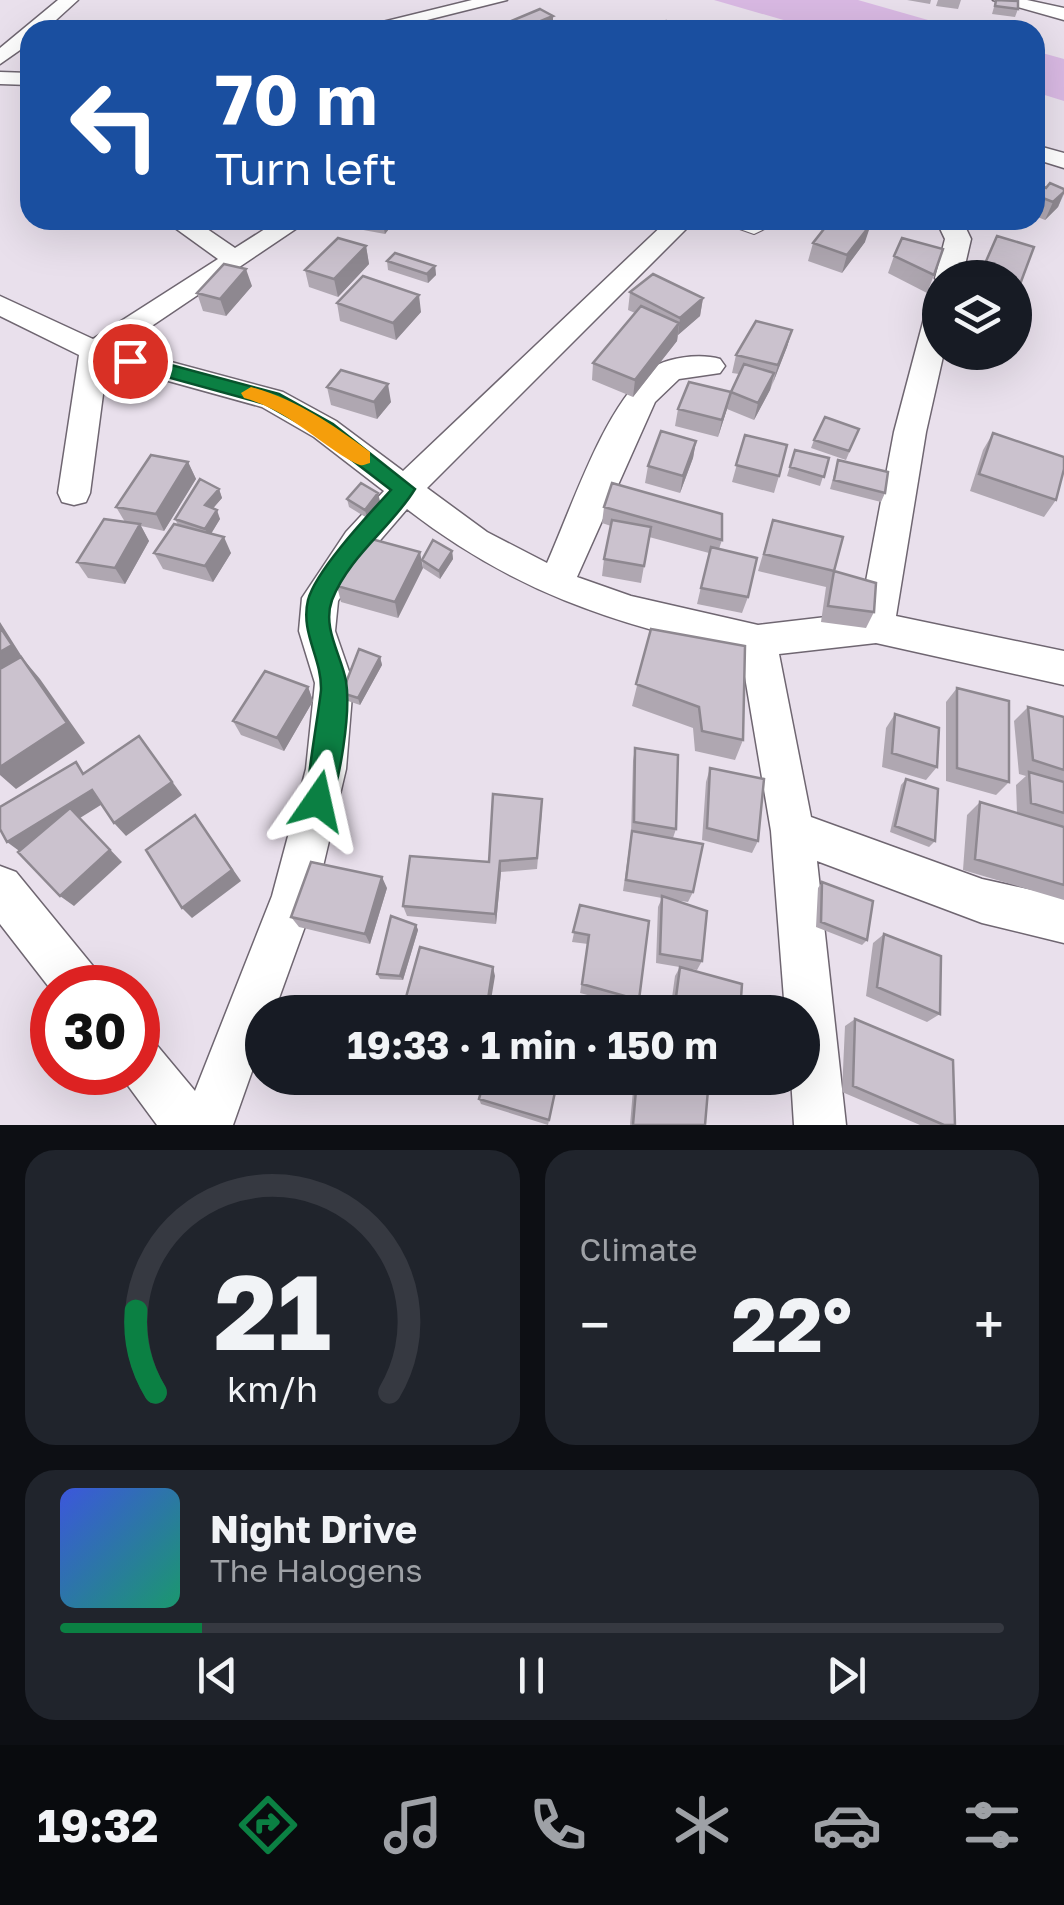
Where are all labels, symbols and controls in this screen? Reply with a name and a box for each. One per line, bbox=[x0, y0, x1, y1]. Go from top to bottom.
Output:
text: 70 m bbox=[215, 56, 377, 140]
icon: left bbox=[50, 60, 180, 190]
text: Turn left bbox=[215, 141, 397, 195]
map controls bbox=[922, 260, 1032, 370]
button: layers bbox=[922, 260, 1032, 370]
pin bbox=[88, 319, 173, 404]
icon: arrive bbox=[103, 334, 158, 389]
position arrow bbox=[266, 749, 370, 853]
speed limit sign: 30 bbox=[30, 965, 160, 1095]
text: 19:33 · 1 min · 150 m bbox=[347, 1022, 718, 1067]
text: Climate bbox=[580, 1230, 698, 1268]
text: 21 bbox=[214, 1248, 331, 1373]
text: 22° bbox=[731, 1278, 852, 1369]
text: − bbox=[580, 1291, 610, 1357]
text: + bbox=[974, 1291, 1004, 1357]
text: km/h bbox=[227, 1367, 318, 1410]
text: Night Drive bbox=[210, 1506, 417, 1551]
text: The Halogens bbox=[210, 1551, 422, 1589]
icon: previous bbox=[190, 1648, 245, 1703]
icon: pause bbox=[504, 1648, 559, 1703]
icon: next bbox=[819, 1648, 874, 1703]
icon: directions bbox=[233, 1790, 303, 1860]
icon: music bbox=[378, 1790, 448, 1860]
icon: phone bbox=[523, 1790, 593, 1860]
icon: climate bbox=[667, 1790, 737, 1860]
icon: car bbox=[812, 1790, 882, 1860]
icon: filters bbox=[957, 1790, 1027, 1860]
text: 19:32 bbox=[37, 1798, 158, 1852]

